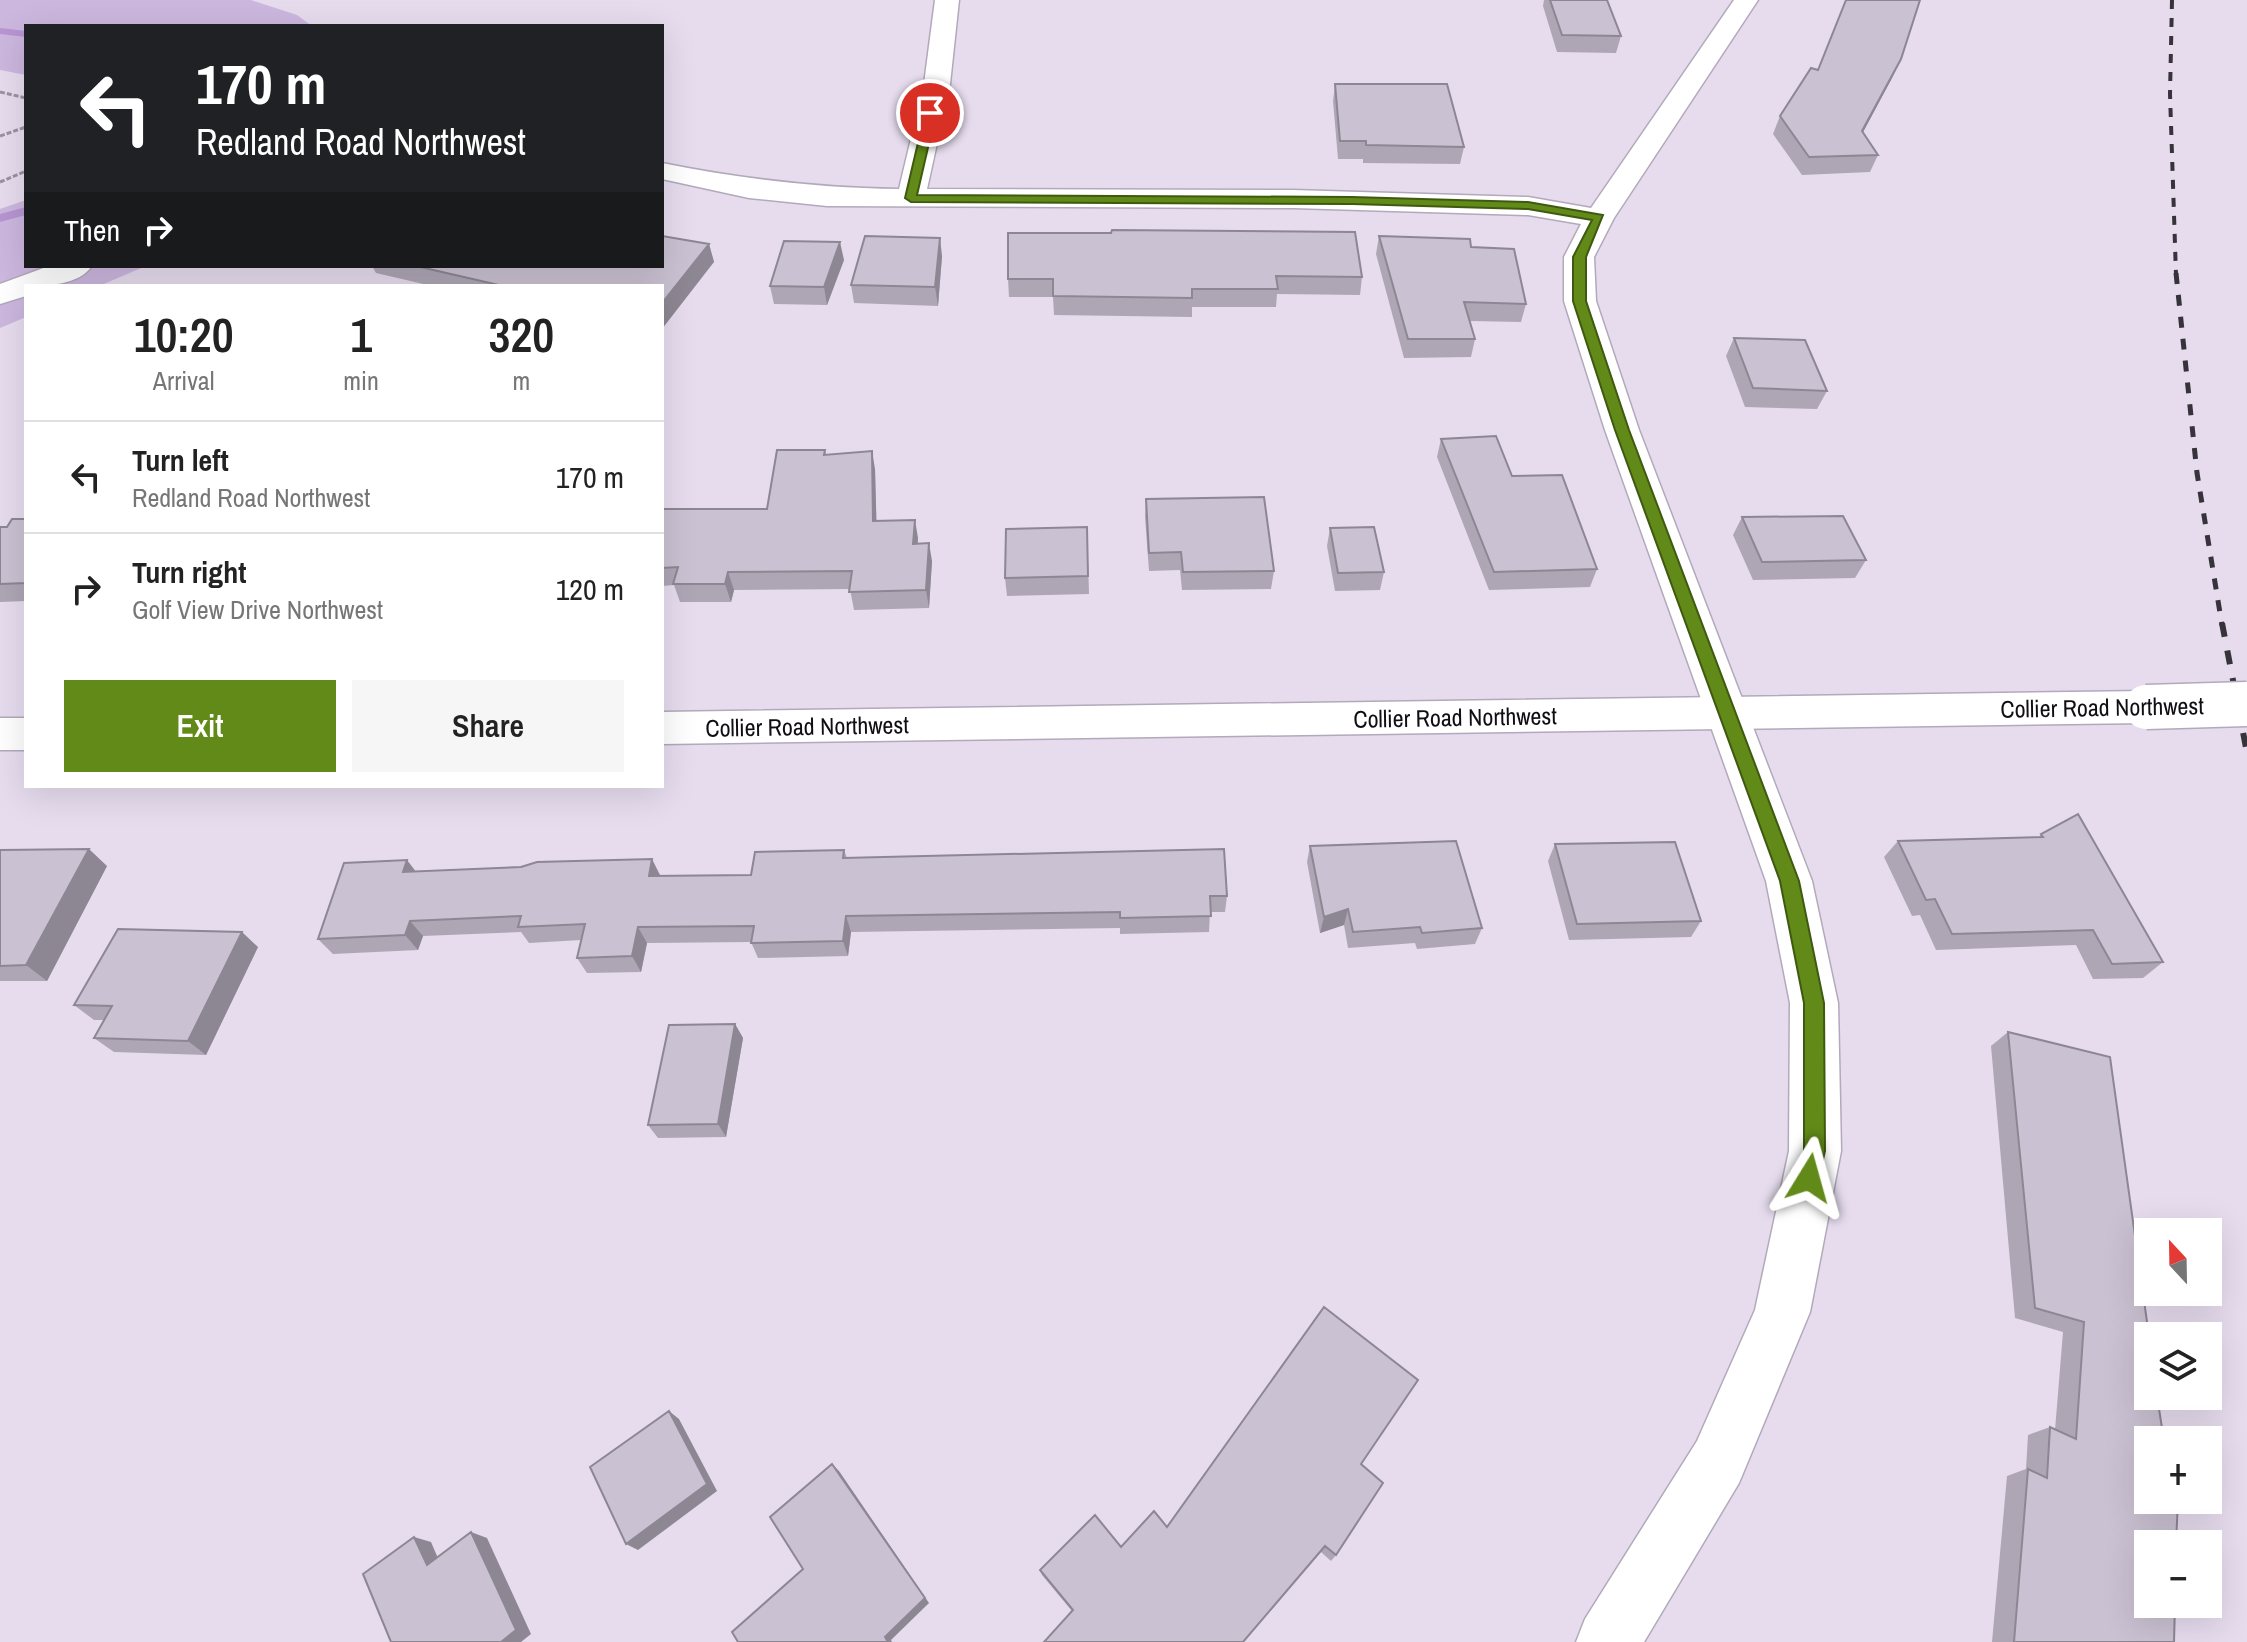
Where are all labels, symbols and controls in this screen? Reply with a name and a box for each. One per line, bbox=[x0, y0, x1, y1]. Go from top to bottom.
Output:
text: 170 m bbox=[196, 46, 326, 121]
icon: left bbox=[64, 56, 168, 160]
pin bbox=[896, 79, 964, 147]
icon: arrive bbox=[908, 91, 952, 135]
text: Redland Road Northwest bbox=[196, 118, 526, 166]
icon: right bbox=[136, 208, 180, 252]
text: Then bbox=[64, 210, 120, 250]
text: 10:20 bbox=[134, 302, 234, 367]
text: 1 bbox=[350, 302, 372, 367]
text: 320 bbox=[489, 302, 554, 367]
text: Arrival bbox=[153, 363, 214, 398]
text: min bbox=[343, 363, 379, 398]
text: m bbox=[513, 363, 530, 398]
text: Turn left bbox=[132, 440, 229, 480]
icon: left bbox=[64, 455, 108, 499]
text: 170 m bbox=[556, 457, 624, 497]
text: Redland Road Northwest bbox=[132, 480, 370, 515]
text: Turn right bbox=[132, 552, 246, 592]
icon: right bbox=[64, 567, 108, 611]
text: 120 m bbox=[556, 569, 624, 609]
text: Golf View Drive Northwest bbox=[132, 592, 383, 627]
button: Exit bbox=[64, 680, 336, 772]
button: Share bbox=[352, 680, 624, 772]
street label: Collier Road Northwest bbox=[2000, 689, 2204, 725]
street label: Collier Road Northwest bbox=[1353, 699, 1557, 735]
street label: Collier Road Northwest bbox=[705, 708, 909, 744]
position arrow bbox=[1767, 1136, 1851, 1220]
north arrow bbox=[2134, 1218, 2222, 1306]
map controls bbox=[2134, 1218, 2222, 1618]
button: layers bbox=[2134, 1322, 2222, 1410]
button: + bbox=[2134, 1426, 2222, 1514]
button: − bbox=[2134, 1530, 2222, 1618]

